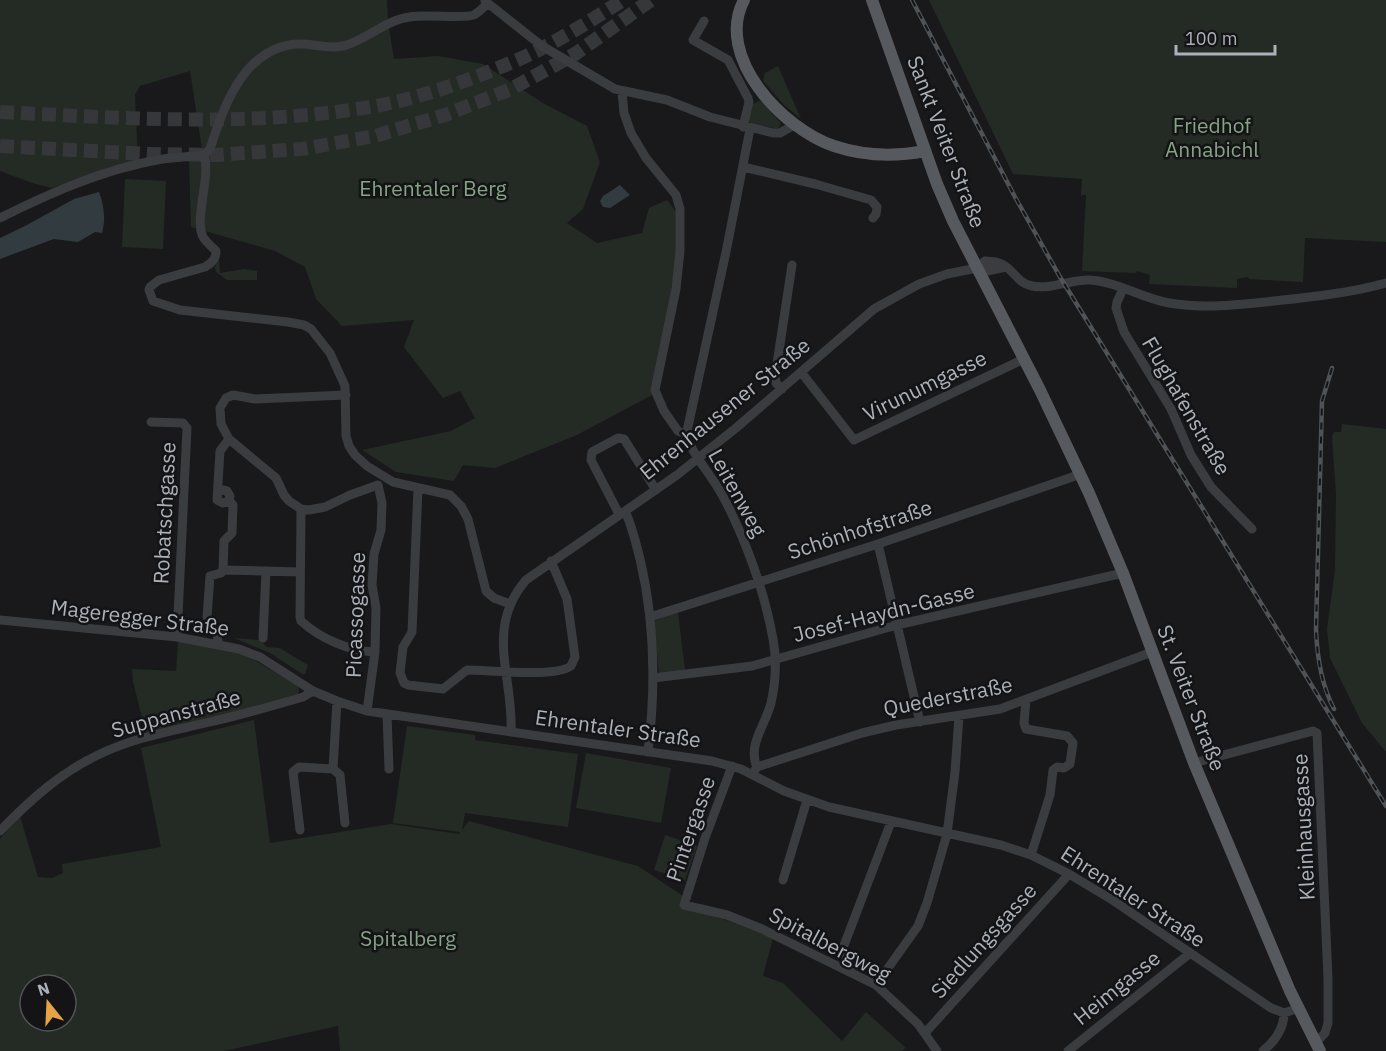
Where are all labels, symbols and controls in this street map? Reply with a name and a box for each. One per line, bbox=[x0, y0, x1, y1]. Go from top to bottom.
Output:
scale bar bbox=[1176, 18, 1275, 56]
text: 100 m bbox=[1185, 27, 1237, 50]
street label: Sankt Veiter Straße bbox=[901, 52, 993, 232]
park label: Friedhof Annabichl bbox=[1165, 111, 1259, 163]
park label: Ehrentaler Berg bbox=[359, 174, 507, 202]
street label: Ehrenhausener Straße bbox=[633, 331, 815, 486]
street label: Flughafenstraße bbox=[1136, 331, 1238, 480]
street label: Virunumgasse bbox=[858, 343, 991, 427]
street label: Robatschgasse bbox=[146, 441, 182, 585]
street label: Leitenweg bbox=[702, 444, 773, 541]
street label: Schönhofstraße bbox=[784, 493, 935, 566]
street label: Picassogasse bbox=[339, 552, 371, 678]
street label: Josef-Haydn-Gasse bbox=[790, 576, 977, 648]
street label: Mageregger Straße bbox=[49, 592, 231, 642]
street label: St. Veiter Straße bbox=[1151, 621, 1233, 775]
street label: Quederstraße bbox=[881, 670, 1015, 722]
street label: Suppanstraße bbox=[108, 682, 244, 744]
street label: Ehrentaler Straße bbox=[533, 703, 703, 754]
street label: Kleinhausgasse bbox=[1285, 753, 1321, 901]
street label: Pintergasse bbox=[659, 772, 721, 885]
street label: Ehrentaler Straße bbox=[1056, 839, 1211, 953]
street label: Siedlungsgasse bbox=[924, 877, 1042, 1004]
street label: Spitalbergweg bbox=[764, 900, 897, 988]
park label: Spitalberg bbox=[360, 924, 456, 952]
street label: Heimgasse bbox=[1067, 944, 1166, 1031]
north arrow bbox=[18, 973, 78, 1033]
text: N bbox=[35, 977, 52, 1000]

